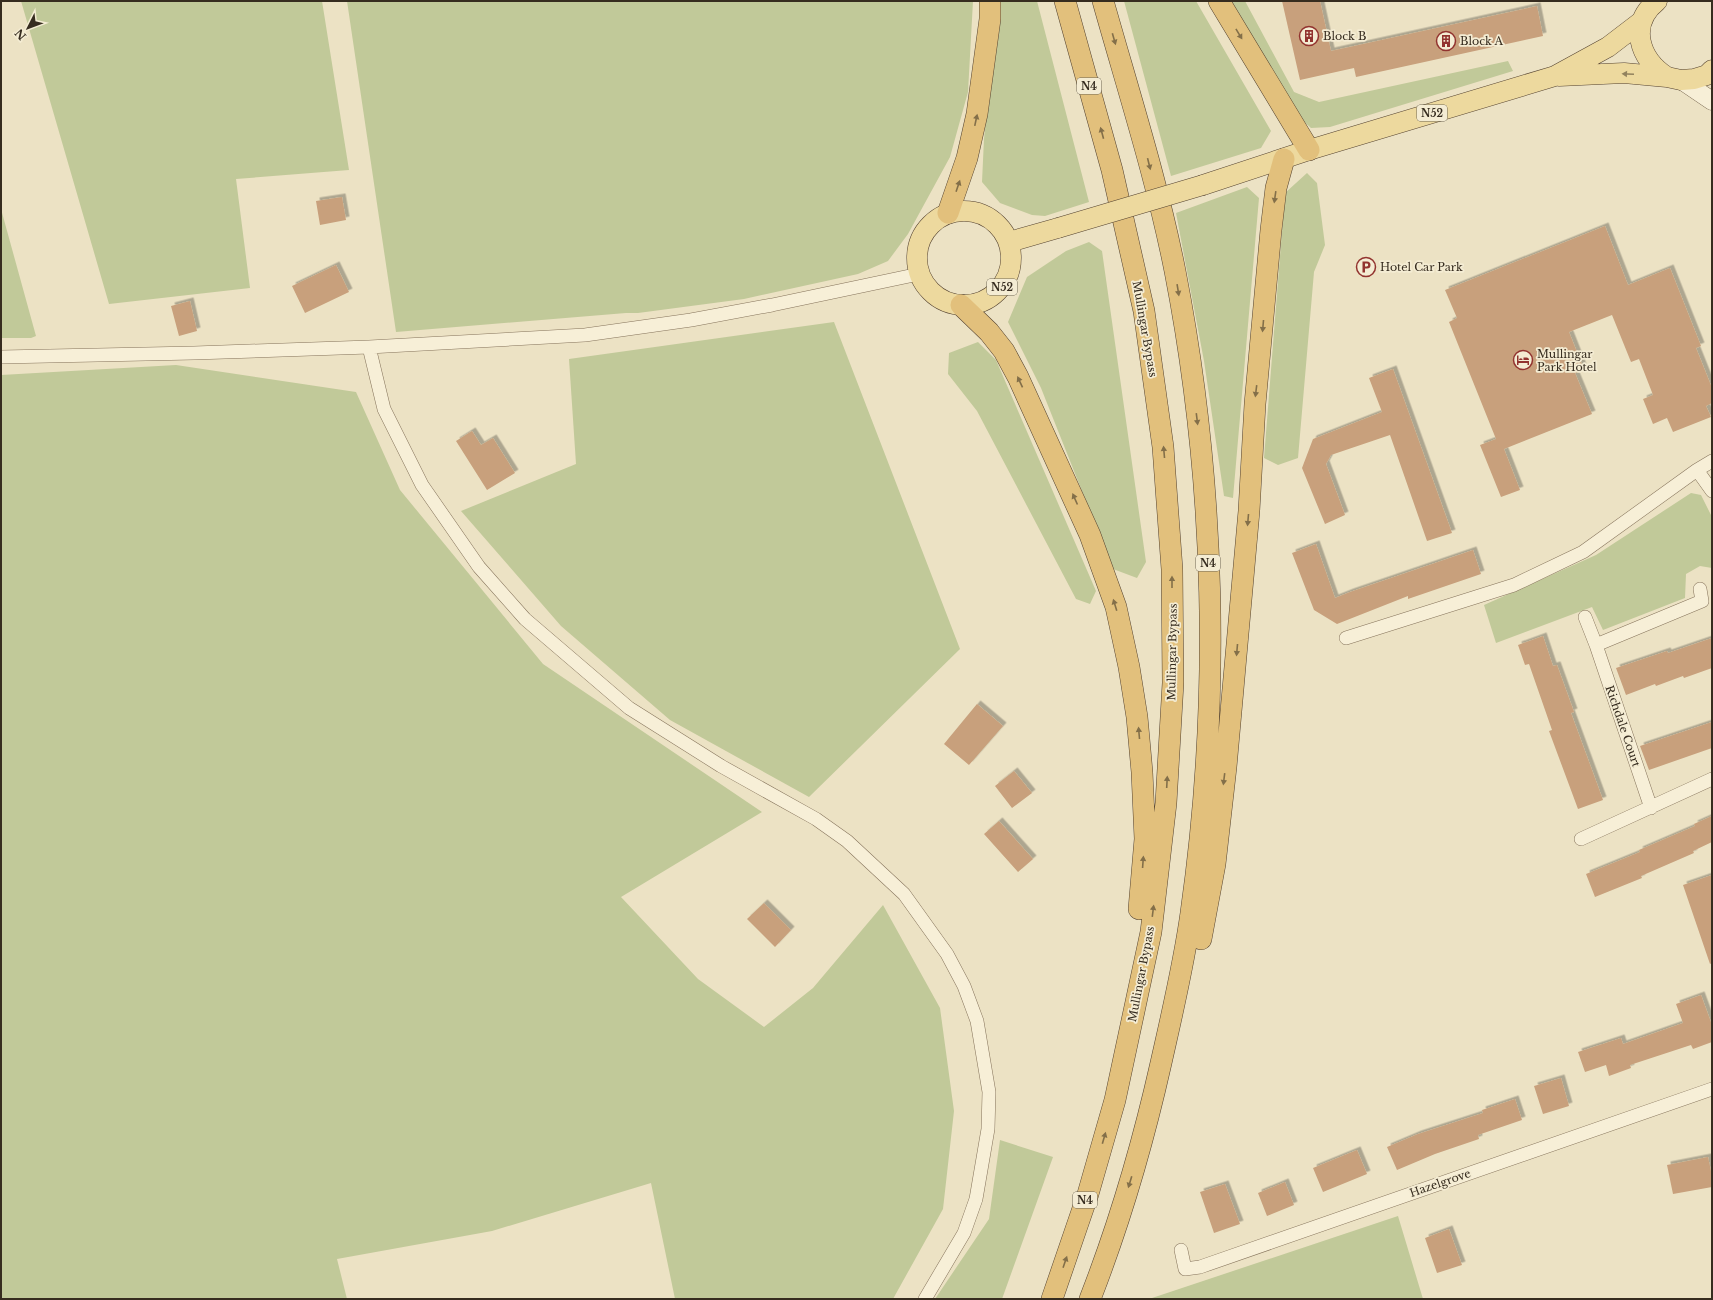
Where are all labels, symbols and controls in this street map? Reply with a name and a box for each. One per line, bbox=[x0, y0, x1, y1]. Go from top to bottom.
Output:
north arrow bbox=[8, 8, 48, 48]
building icon: Block B bbox=[1298, 25, 1320, 47]
text: N bbox=[11, 26, 29, 43]
one-way arrow bbox=[1235, 28, 1242, 40]
place label: Block B bbox=[1323, 29, 1366, 43]
building icon: Block A bbox=[1435, 30, 1457, 52]
one-way arrow bbox=[1111, 33, 1117, 45]
place label: Block A bbox=[1460, 34, 1503, 48]
one-way arrow bbox=[1621, 71, 1634, 77]
road number: N4 bbox=[1077, 78, 1101, 94]
road number: N52 bbox=[1417, 105, 1447, 121]
one-way arrow bbox=[973, 114, 979, 126]
one-way arrow bbox=[1099, 126, 1105, 138]
one-way arrow bbox=[1146, 158, 1152, 170]
one-way arrow bbox=[955, 179, 961, 191]
one-way arrow bbox=[1272, 191, 1278, 203]
parking icon: Hotel Car Park bbox=[1355, 256, 1377, 278]
place label: Hotel Car Park bbox=[1380, 260, 1463, 274]
road number: N52 bbox=[987, 279, 1017, 295]
street label: Mullingar Bypass bbox=[1130, 280, 1160, 378]
one-way arrow bbox=[1175, 284, 1181, 297]
one-way arrow bbox=[1259, 320, 1266, 332]
place label: Mullingar Park Hotel bbox=[1537, 347, 1597, 374]
hotel icon: Mullingar Park Hotel bbox=[1512, 349, 1534, 371]
one-way arrow bbox=[1017, 376, 1023, 387]
one-way arrow bbox=[1253, 385, 1259, 397]
one-way arrow bbox=[1194, 413, 1200, 425]
one-way arrow bbox=[1160, 446, 1167, 458]
one-way arrow bbox=[1072, 494, 1078, 505]
one-way arrow bbox=[1245, 514, 1251, 526]
road number: N4 bbox=[1196, 555, 1220, 571]
one-way arrow bbox=[1169, 575, 1175, 588]
one-way arrow bbox=[1112, 599, 1118, 611]
street label: Mullingar Bypass bbox=[1164, 603, 1180, 701]
one-way arrow bbox=[1234, 644, 1240, 656]
street label: Richdale Court bbox=[1603, 683, 1644, 769]
one-way arrow bbox=[1135, 727, 1142, 739]
one-way arrow bbox=[1221, 773, 1228, 785]
one-way arrow bbox=[1164, 776, 1171, 788]
one-way arrow bbox=[1140, 856, 1147, 868]
one-way arrow bbox=[1150, 905, 1156, 917]
street label: Mullingar Bypass bbox=[1125, 925, 1157, 1023]
one-way arrow bbox=[1101, 1132, 1107, 1144]
street label: Hazelgrove bbox=[1408, 1166, 1472, 1200]
one-way arrow bbox=[1127, 1176, 1133, 1188]
road number: N4 bbox=[1073, 1192, 1097, 1208]
one-way arrow bbox=[1062, 1256, 1068, 1268]

